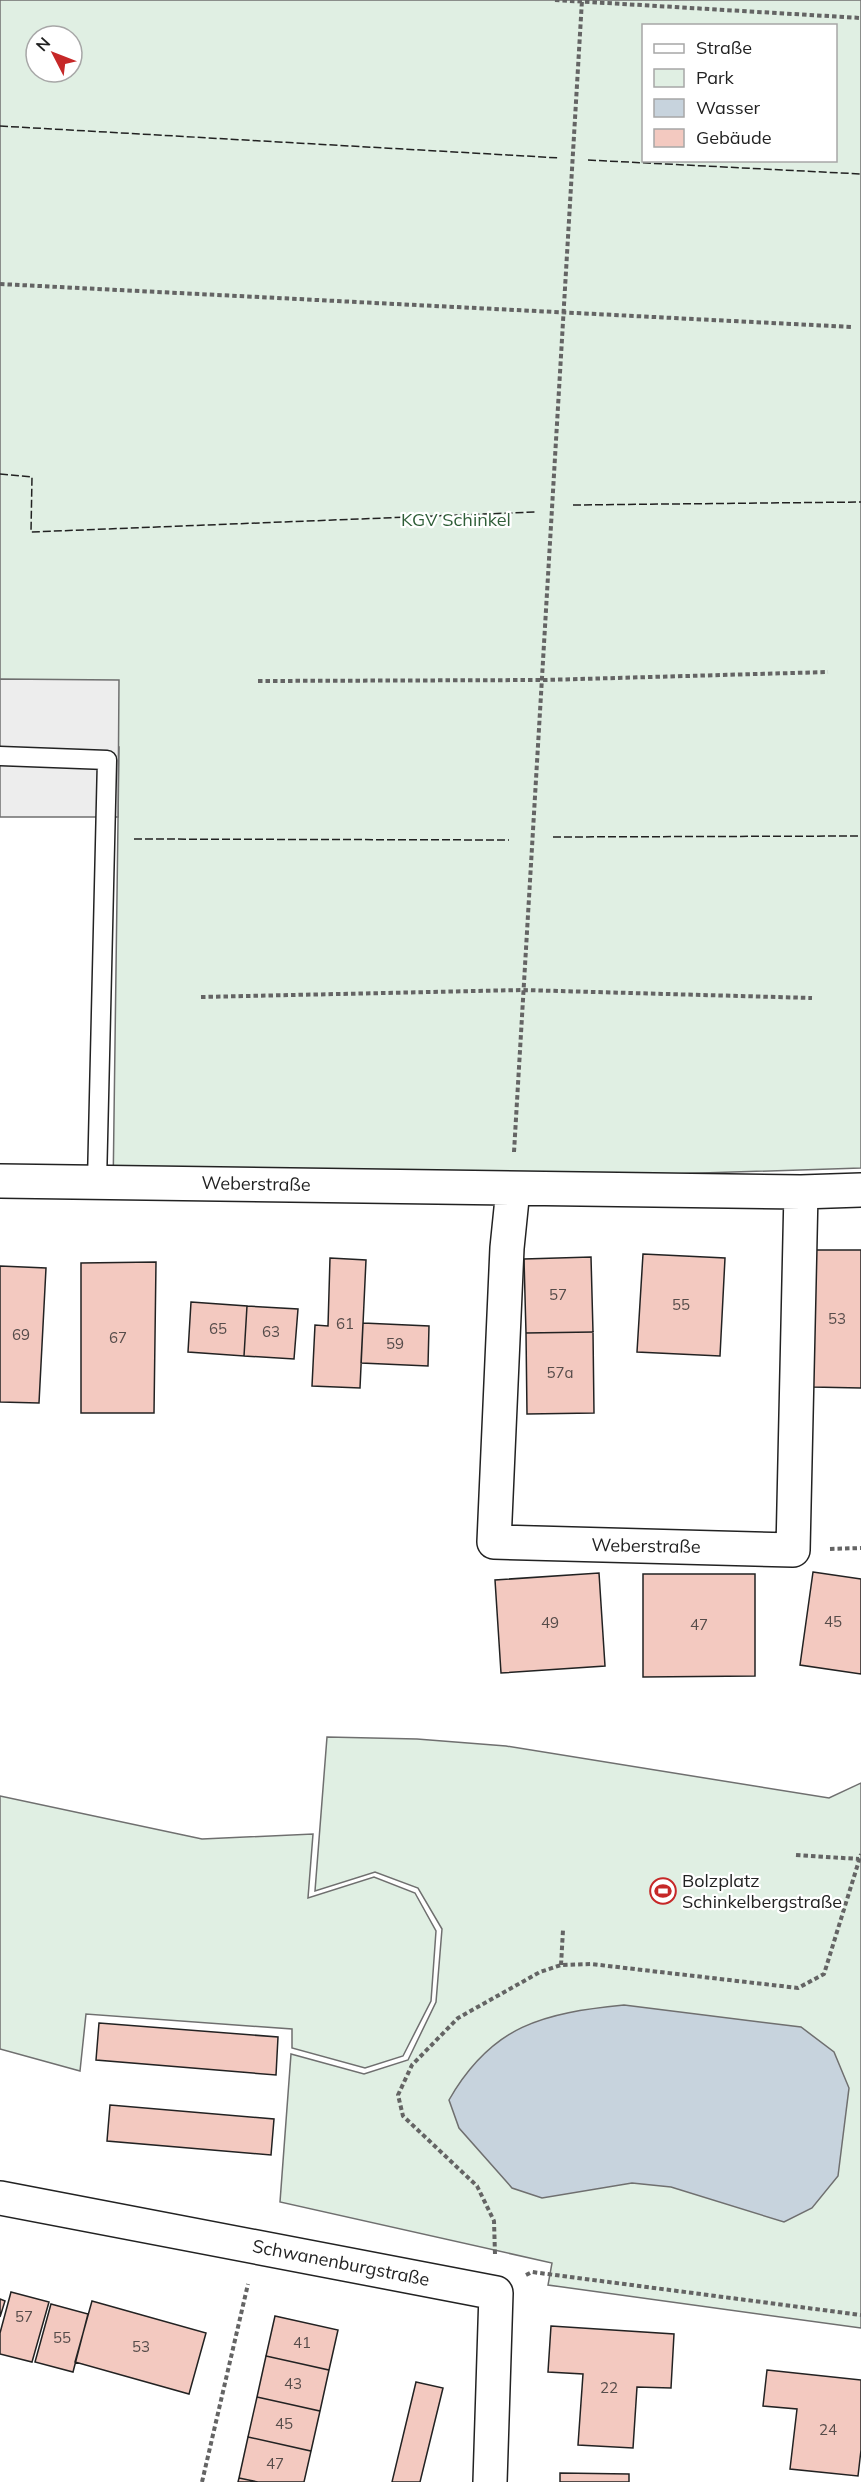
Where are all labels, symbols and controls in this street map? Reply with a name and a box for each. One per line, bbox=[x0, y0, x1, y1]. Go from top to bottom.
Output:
north arrow bbox=[24, 24, 84, 84]
legend bbox=[642, 24, 837, 162]
text: N bbox=[31, 33, 54, 55]
text: Straße bbox=[696, 36, 752, 59]
text: Park bbox=[696, 66, 735, 89]
text: Wasser bbox=[696, 96, 760, 119]
text: Gebäude bbox=[696, 126, 772, 149]
park label: KGV Schinkel bbox=[401, 508, 511, 531]
street label: Weberstraße bbox=[201, 1171, 311, 1196]
house number: 57 bbox=[549, 1285, 567, 1304]
house number: 55 bbox=[672, 1295, 690, 1314]
house number: 53 bbox=[828, 1309, 846, 1328]
house number: 61 bbox=[336, 1314, 354, 1333]
house number: 65 bbox=[209, 1319, 227, 1338]
house number: 63 bbox=[262, 1322, 280, 1341]
house number: 69 bbox=[12, 1325, 30, 1344]
house number: 67 bbox=[109, 1328, 127, 1347]
house number: 59 bbox=[386, 1334, 404, 1353]
house number: 57a bbox=[546, 1363, 574, 1382]
street label: Weberstraße bbox=[591, 1533, 701, 1558]
house number: 45 bbox=[824, 1612, 842, 1631]
house number: 49 bbox=[541, 1613, 559, 1632]
house number: 47 bbox=[690, 1615, 708, 1634]
place label: Bolzplatz Schinkelbergstraße bbox=[682, 1869, 842, 1913]
sports icon: Bolzplatz Schinkelbergstraße bbox=[648, 1876, 678, 1906]
street label: Schwanenburgstraße bbox=[251, 2234, 432, 2291]
house number: 57 bbox=[15, 2307, 33, 2326]
house number: 55 bbox=[53, 2328, 71, 2347]
house number: 41 bbox=[293, 2333, 311, 2352]
house number: 53 bbox=[132, 2337, 150, 2356]
house number: 43 bbox=[284, 2374, 302, 2393]
house number: 22 bbox=[600, 2378, 618, 2397]
house number: 45 bbox=[275, 2414, 293, 2433]
house number: 24 bbox=[819, 2420, 837, 2439]
house number: 47 bbox=[266, 2454, 284, 2473]

